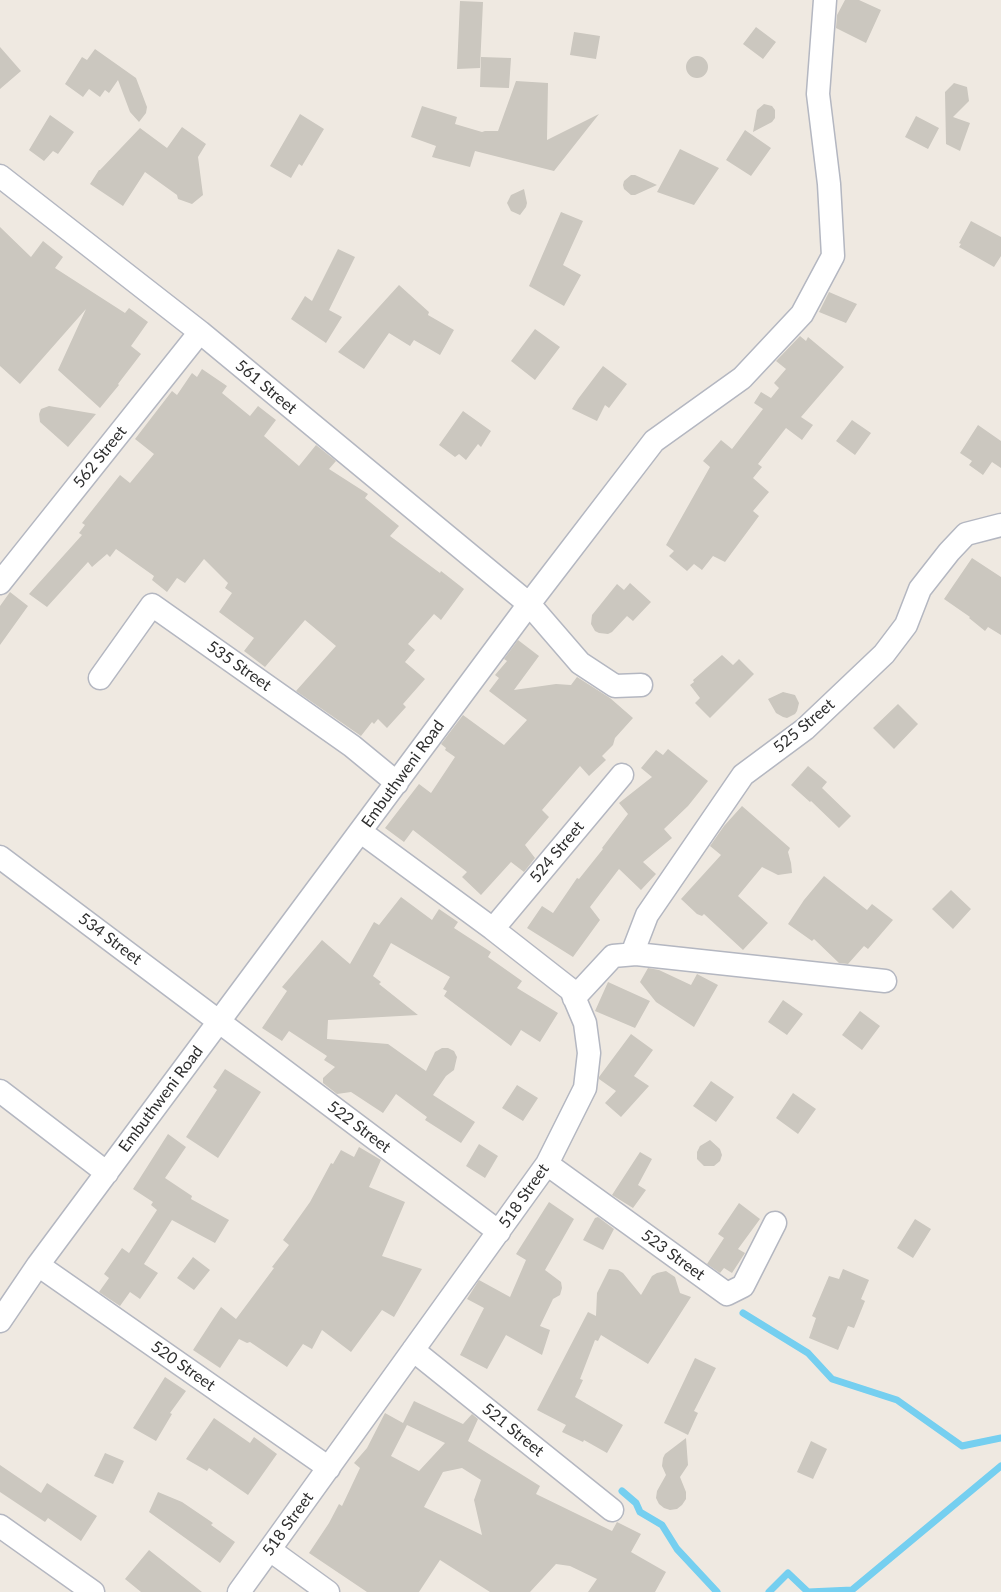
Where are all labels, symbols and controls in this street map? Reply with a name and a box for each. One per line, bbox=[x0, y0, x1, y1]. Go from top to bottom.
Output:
street label: 561 Street bbox=[231, 356, 301, 418]
street label: 562 Street bbox=[69, 422, 131, 492]
street label: 535 Street bbox=[203, 637, 275, 695]
street label: 525 Street bbox=[769, 695, 839, 757]
street label: Embuthweni Road bbox=[358, 717, 448, 831]
street label: 524 Street bbox=[526, 817, 588, 887]
street label: 534 Street bbox=[75, 909, 145, 969]
street label: Embuthweni Road bbox=[115, 1042, 207, 1156]
street label: 522 Street bbox=[324, 1097, 394, 1157]
street label: 518 Street bbox=[495, 1160, 553, 1232]
street label: 523 Street bbox=[637, 1225, 709, 1285]
street label: 520 Street bbox=[147, 1337, 219, 1395]
street label: 521 Street bbox=[478, 1399, 548, 1461]
street label: 518 Street bbox=[258, 1488, 318, 1560]

